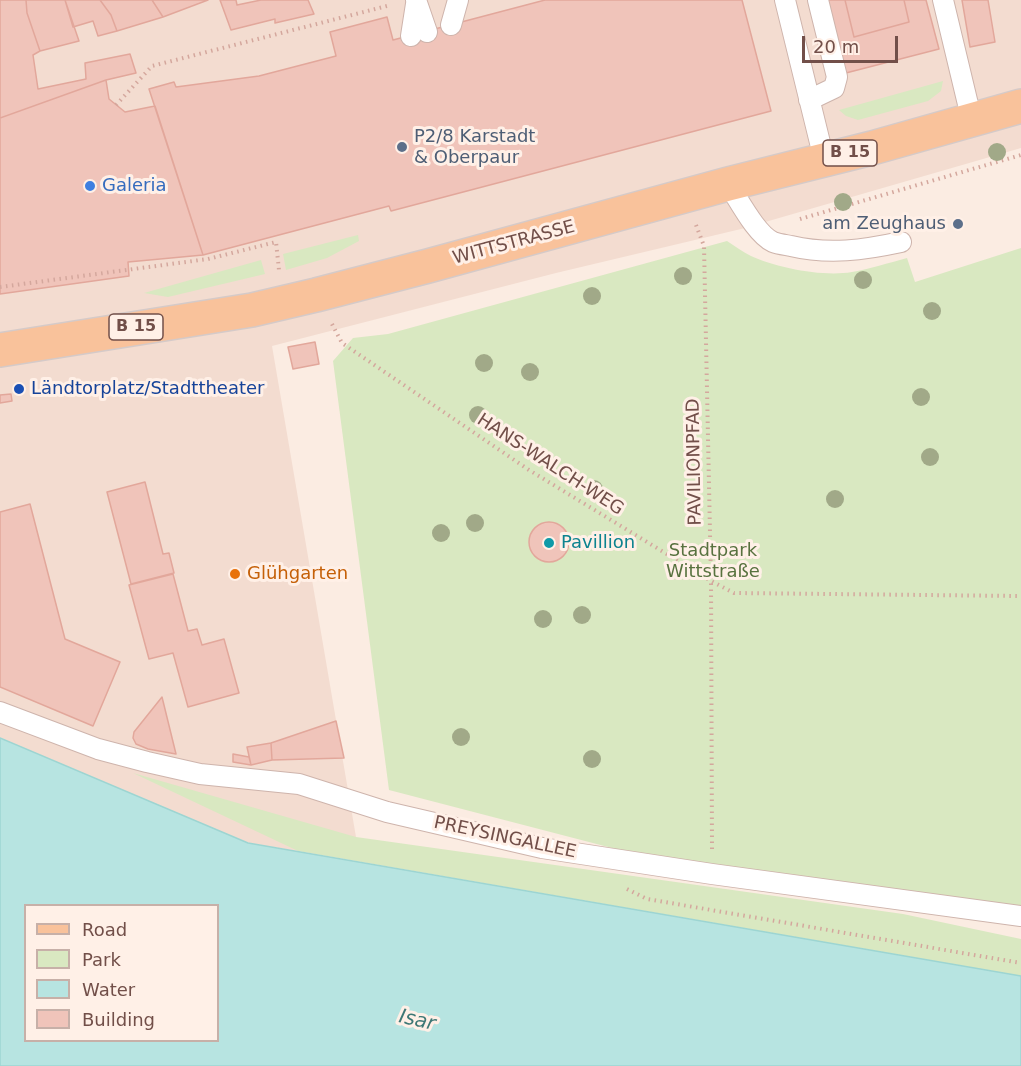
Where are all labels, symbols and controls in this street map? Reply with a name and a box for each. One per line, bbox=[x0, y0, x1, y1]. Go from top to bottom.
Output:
scale bar bbox=[805, 24, 901, 62]
text: 20 m bbox=[813, 36, 859, 57]
place label: P2/8 Karstadt & Oberpaur bbox=[414, 126, 535, 168]
marker: P2/8 Karstadt & Oberpaur bbox=[395, 140, 409, 154]
road number: B 15 bbox=[823, 140, 877, 166]
place label: Galeria bbox=[102, 175, 166, 197]
marker: Galeria bbox=[83, 179, 97, 193]
place label: am Zeughaus bbox=[822, 213, 946, 235]
street label: WITTSTRASSE bbox=[451, 216, 577, 270]
marker: am Zeughaus bbox=[951, 217, 965, 231]
road number: B 15 bbox=[109, 314, 163, 340]
place label: Ländtorplatz/Stadttheater bbox=[31, 378, 264, 400]
marker: Ländtorplatz/Stadttheater bbox=[12, 382, 26, 396]
street label: PAVILIONPFAD bbox=[683, 398, 707, 526]
street label: HANS-WALCH-WEG bbox=[473, 409, 627, 521]
place label: Pavillion bbox=[561, 532, 635, 554]
marker: Pavillion bbox=[542, 536, 556, 550]
park label: Stadtpark Wittstraße bbox=[666, 540, 760, 582]
place label: Glühgarten bbox=[247, 563, 348, 585]
marker: Glühgarten bbox=[228, 567, 242, 581]
street label: PREYSINGALLEE bbox=[432, 812, 578, 864]
legend bbox=[24, 904, 219, 1042]
text: Road bbox=[82, 919, 127, 940]
text: Park bbox=[82, 949, 121, 970]
text: Water bbox=[82, 979, 135, 1000]
water label: Isar bbox=[396, 1005, 438, 1037]
text: Building bbox=[82, 1009, 155, 1030]

